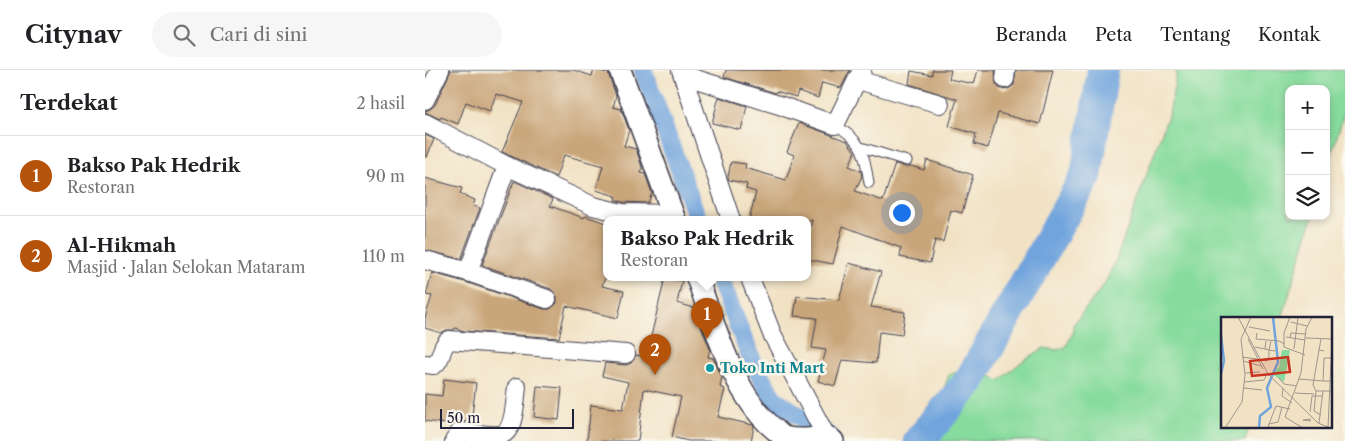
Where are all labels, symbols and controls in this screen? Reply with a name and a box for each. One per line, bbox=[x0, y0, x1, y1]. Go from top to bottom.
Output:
search box bbox=[152, 12, 502, 57]
text: Citynav bbox=[25, 20, 122, 49]
icon: search bbox=[170, 21, 198, 49]
text: Cari di sini bbox=[210, 23, 307, 46]
text: Beranda bbox=[996, 24, 1067, 46]
text: Peta bbox=[1095, 24, 1132, 46]
text: Tentang bbox=[1160, 24, 1230, 46]
text: Kontak bbox=[1258, 24, 1320, 46]
map controls bbox=[1285, 85, 1330, 220]
button: + bbox=[1285, 85, 1330, 130]
text: Terdekat bbox=[20, 90, 118, 115]
text: 2 hasil bbox=[356, 93, 405, 113]
button: − bbox=[1285, 130, 1330, 175]
text: Bakso Pak Hedrik bbox=[67, 154, 240, 177]
text: 1 bbox=[32, 166, 40, 186]
text: 90 m bbox=[366, 166, 405, 186]
button: layers bbox=[1285, 175, 1330, 220]
text: Restoran bbox=[67, 177, 135, 197]
your location bbox=[889, 200, 915, 226]
popup bbox=[603, 216, 811, 281]
text: Bakso Pak Hedrik bbox=[620, 227, 794, 250]
text: Al-Hikmah bbox=[67, 234, 176, 257]
text: 2 bbox=[31, 246, 41, 266]
text: 110 m bbox=[362, 246, 405, 266]
text: Restoran bbox=[620, 250, 688, 270]
text: Masjid · Jalan Selokan Mataram bbox=[67, 257, 305, 277]
pin: 1 bbox=[691, 298, 723, 339]
inset map bbox=[1221, 317, 1333, 428]
pin: 2 bbox=[639, 334, 671, 375]
place label: Toko Inti Mart bbox=[720, 359, 825, 377]
marker: Toko Inti Mart bbox=[704, 362, 716, 374]
scale bar bbox=[440, 406, 574, 429]
text: 50 m bbox=[447, 409, 480, 427]

